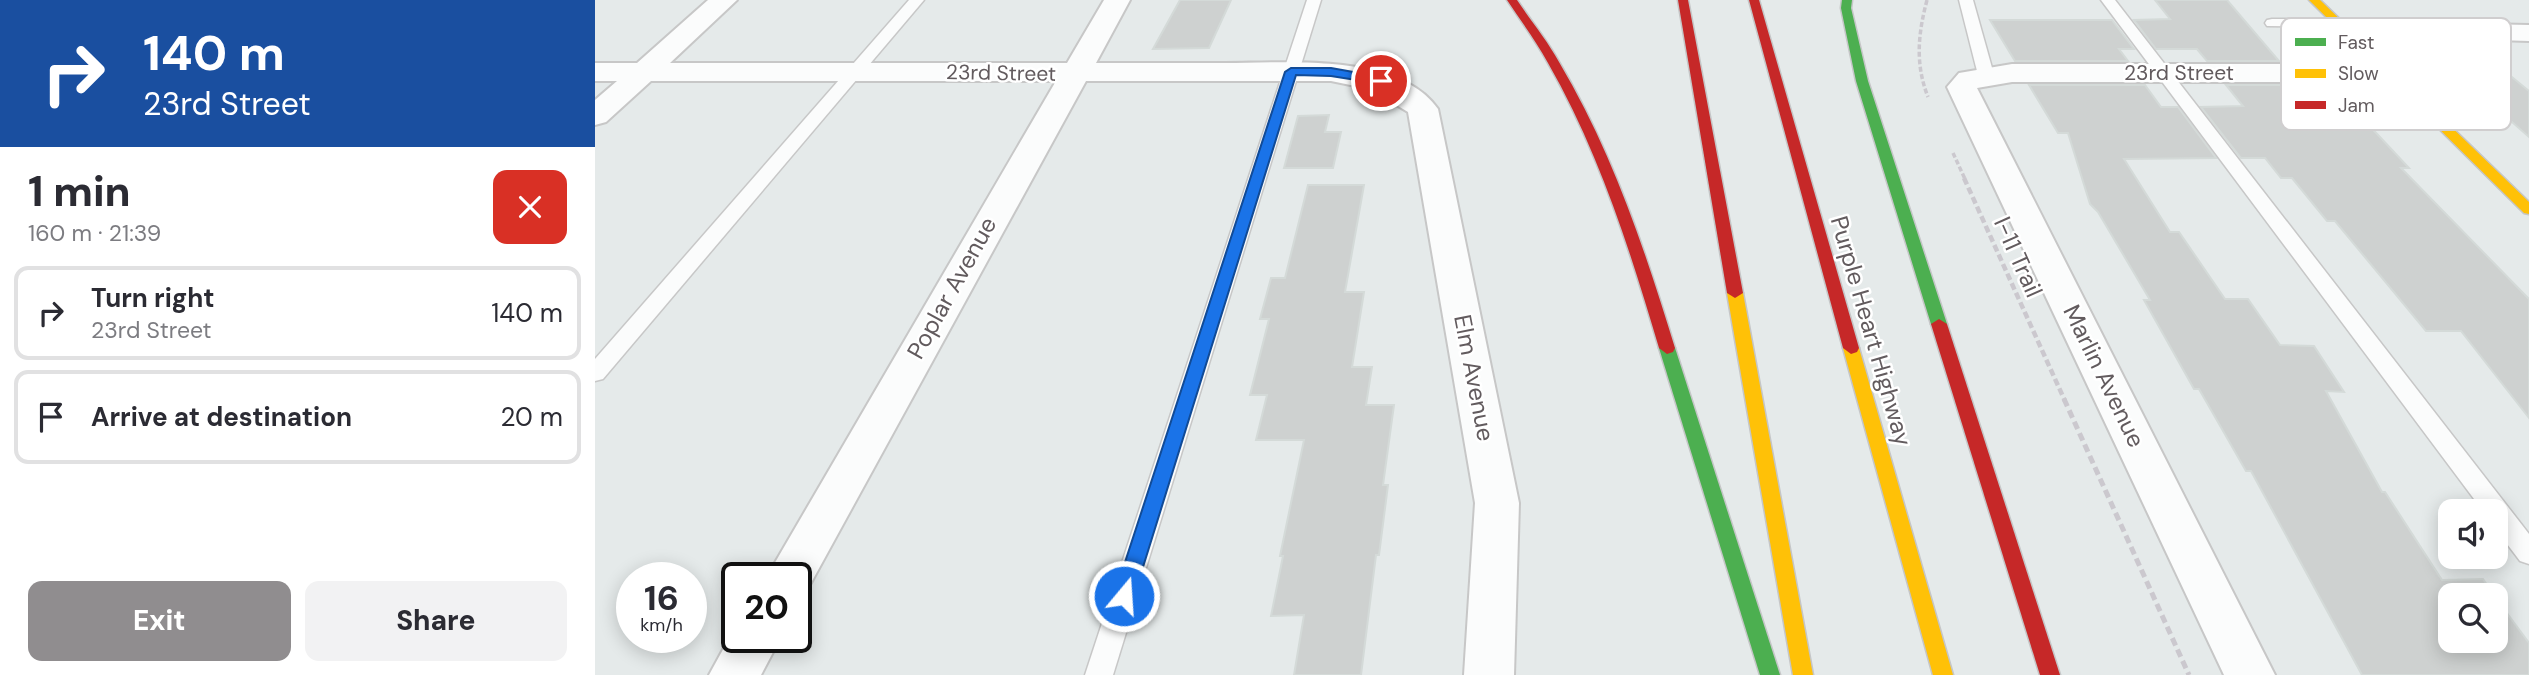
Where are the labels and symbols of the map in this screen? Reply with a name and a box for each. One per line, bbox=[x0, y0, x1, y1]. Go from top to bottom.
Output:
legend bbox=[2281, 18, 2511, 130]
text: Fast bbox=[2338, 30, 2374, 55]
pin bbox=[1351, 51, 1411, 111]
street label: 23rd Street bbox=[946, 58, 1056, 88]
street label: 23rd Street bbox=[2124, 59, 2234, 87]
text: Slow bbox=[2338, 61, 2379, 86]
text: Jam bbox=[2338, 93, 2375, 118]
street label: Poplar Avenue bbox=[900, 211, 1003, 364]
street label: Purple Heart Highway bbox=[1824, 212, 1919, 449]
street label: I-11 Trail bbox=[1987, 212, 2050, 302]
street label: Marlin Avenue bbox=[2057, 299, 2152, 452]
street label: Elm Avenue bbox=[1447, 312, 1502, 444]
position arrow bbox=[1087, 559, 1161, 633]
speed limit sign: 20 bbox=[721, 562, 812, 653]

